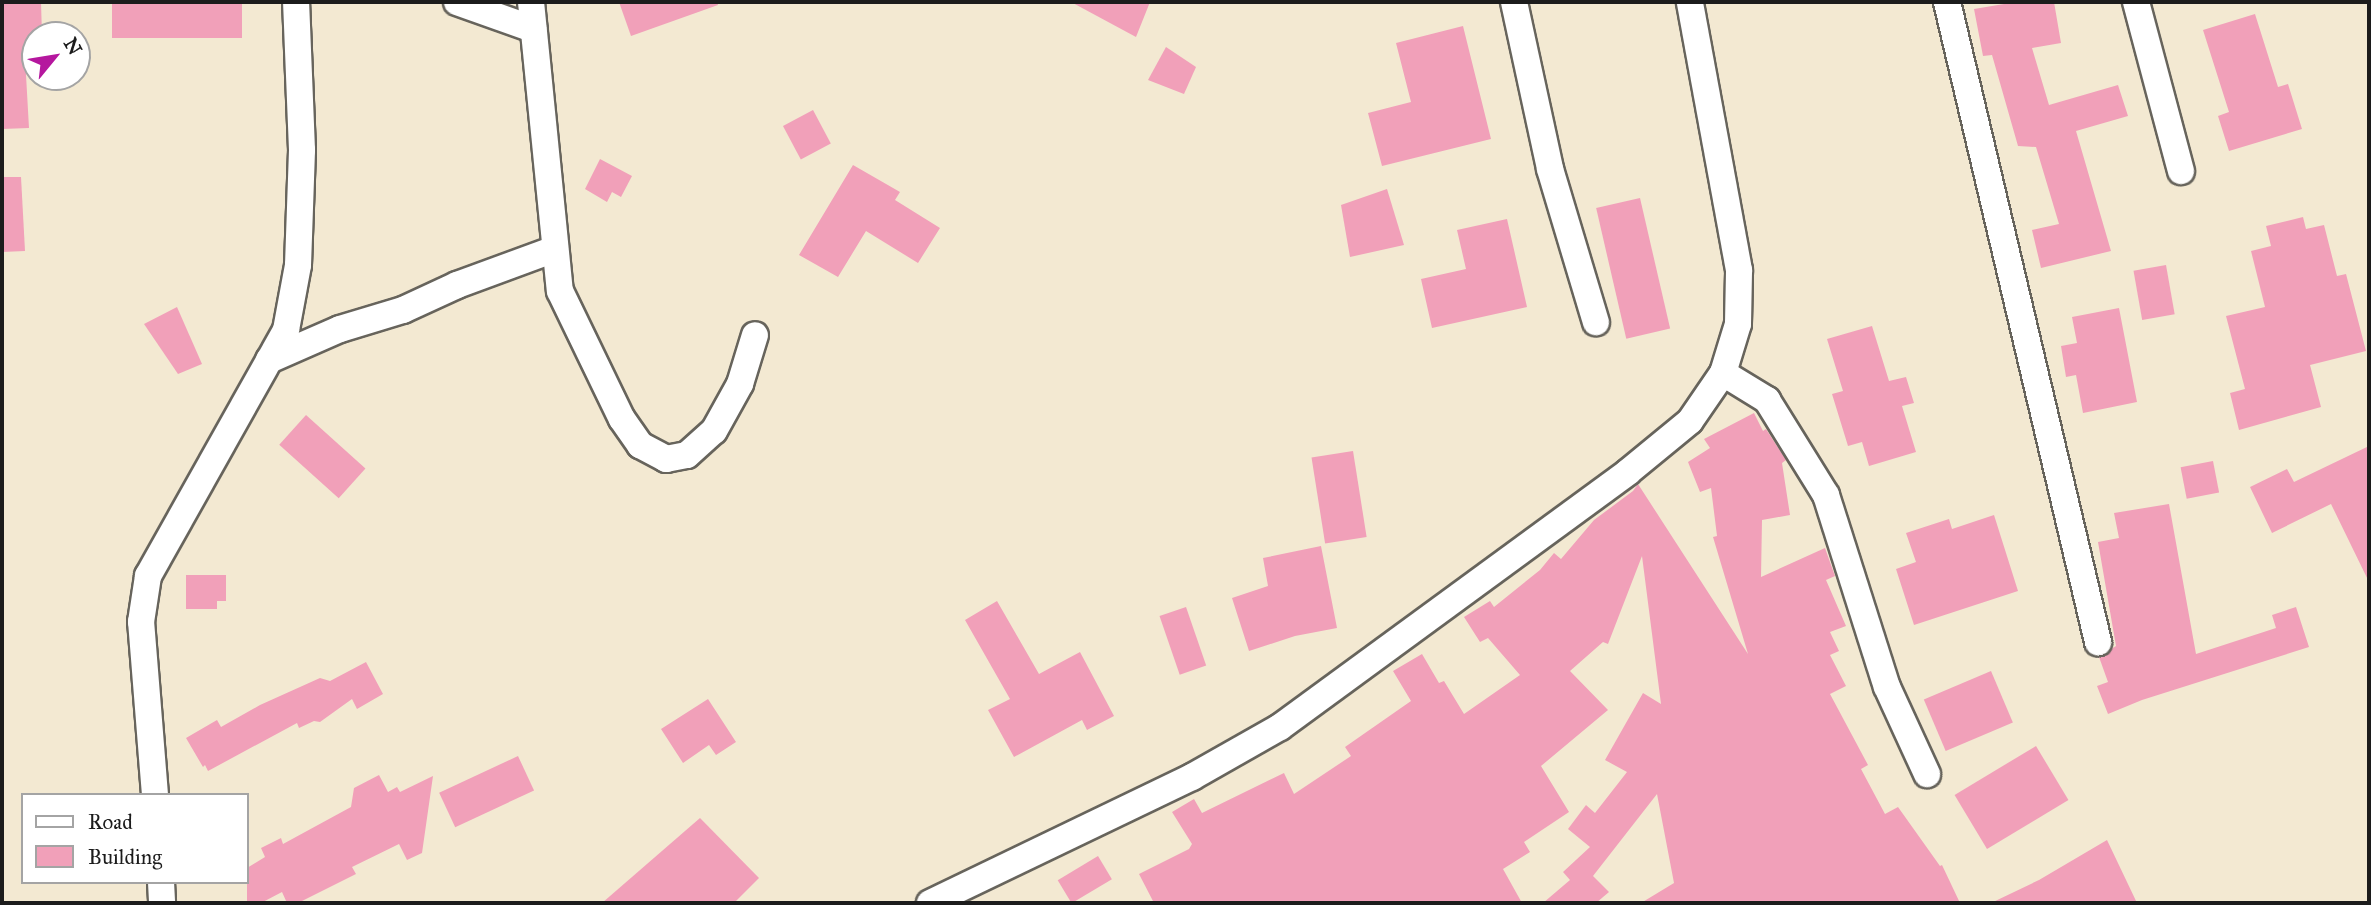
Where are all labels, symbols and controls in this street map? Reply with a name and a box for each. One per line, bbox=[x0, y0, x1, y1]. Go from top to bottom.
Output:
north arrow bbox=[21, 21, 91, 91]
text: N bbox=[59, 34, 87, 59]
legend bbox=[21, 793, 248, 884]
text: Road bbox=[88, 809, 133, 835]
text: Building bbox=[88, 844, 162, 870]

